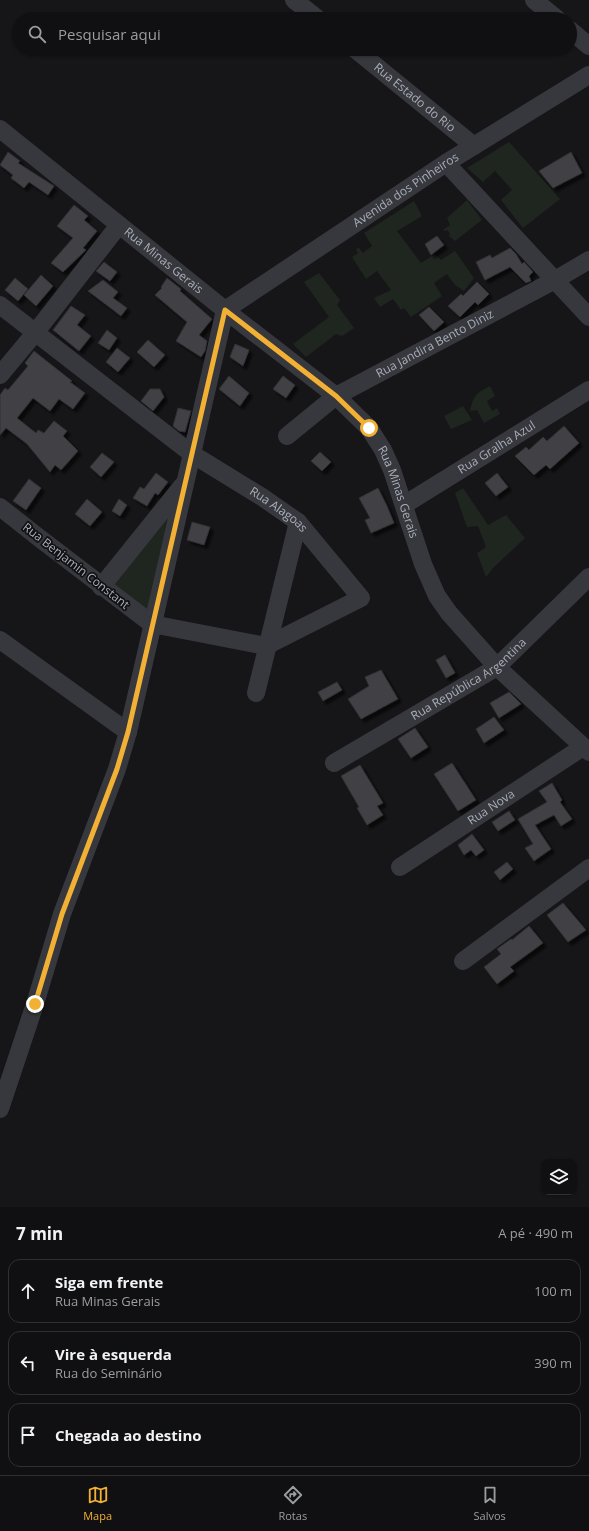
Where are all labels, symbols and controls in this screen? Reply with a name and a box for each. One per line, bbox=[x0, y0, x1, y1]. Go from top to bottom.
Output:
search box bbox=[12, 12, 577, 56]
icon: search bbox=[26, 23, 48, 45]
text: Pesquisar aqui bbox=[58, 24, 161, 44]
street label: Rua Estado do Rio bbox=[371, 59, 459, 136]
street label: Avenida dos Pinheiros bbox=[349, 148, 462, 231]
street label: Rua Minas Gerais bbox=[121, 223, 207, 297]
street label: Rua Jandira Bento Diniz bbox=[373, 305, 497, 381]
street label: Rua Gralha Azul bbox=[454, 416, 538, 478]
route start bbox=[360, 419, 378, 437]
street label: Rua Minas Gerais bbox=[374, 442, 423, 541]
street label: Rua Alagoas bbox=[247, 482, 312, 536]
street label: Rua Benjamin Constant bbox=[19, 519, 133, 613]
street label: Rua República Argentina bbox=[407, 634, 530, 724]
street label: Rua Nova bbox=[464, 785, 518, 829]
route end bbox=[26, 995, 44, 1013]
map controls bbox=[541, 1159, 577, 1195]
button: layers bbox=[541, 1159, 577, 1195]
text: 7 min bbox=[16, 1222, 63, 1245]
text: A pé · 490 m bbox=[498, 1224, 573, 1242]
text: Siga em frente bbox=[55, 1272, 163, 1292]
icon: ahead bbox=[17, 1280, 39, 1302]
text: 100 m bbox=[534, 1282, 572, 1300]
text: Rua Minas Gerais bbox=[55, 1292, 160, 1310]
text: Vire à esquerda bbox=[55, 1344, 172, 1364]
icon: left bbox=[17, 1352, 39, 1374]
text: 390 m bbox=[534, 1354, 572, 1372]
text: Rua do Seminário bbox=[55, 1364, 162, 1382]
icon: arrive bbox=[17, 1424, 39, 1446]
text: Chegada ao destino bbox=[55, 1425, 202, 1445]
tab: Mapa bbox=[83, 1484, 112, 1523]
tab: Rotas bbox=[278, 1484, 307, 1523]
tab: Salvos bbox=[474, 1484, 506, 1523]

